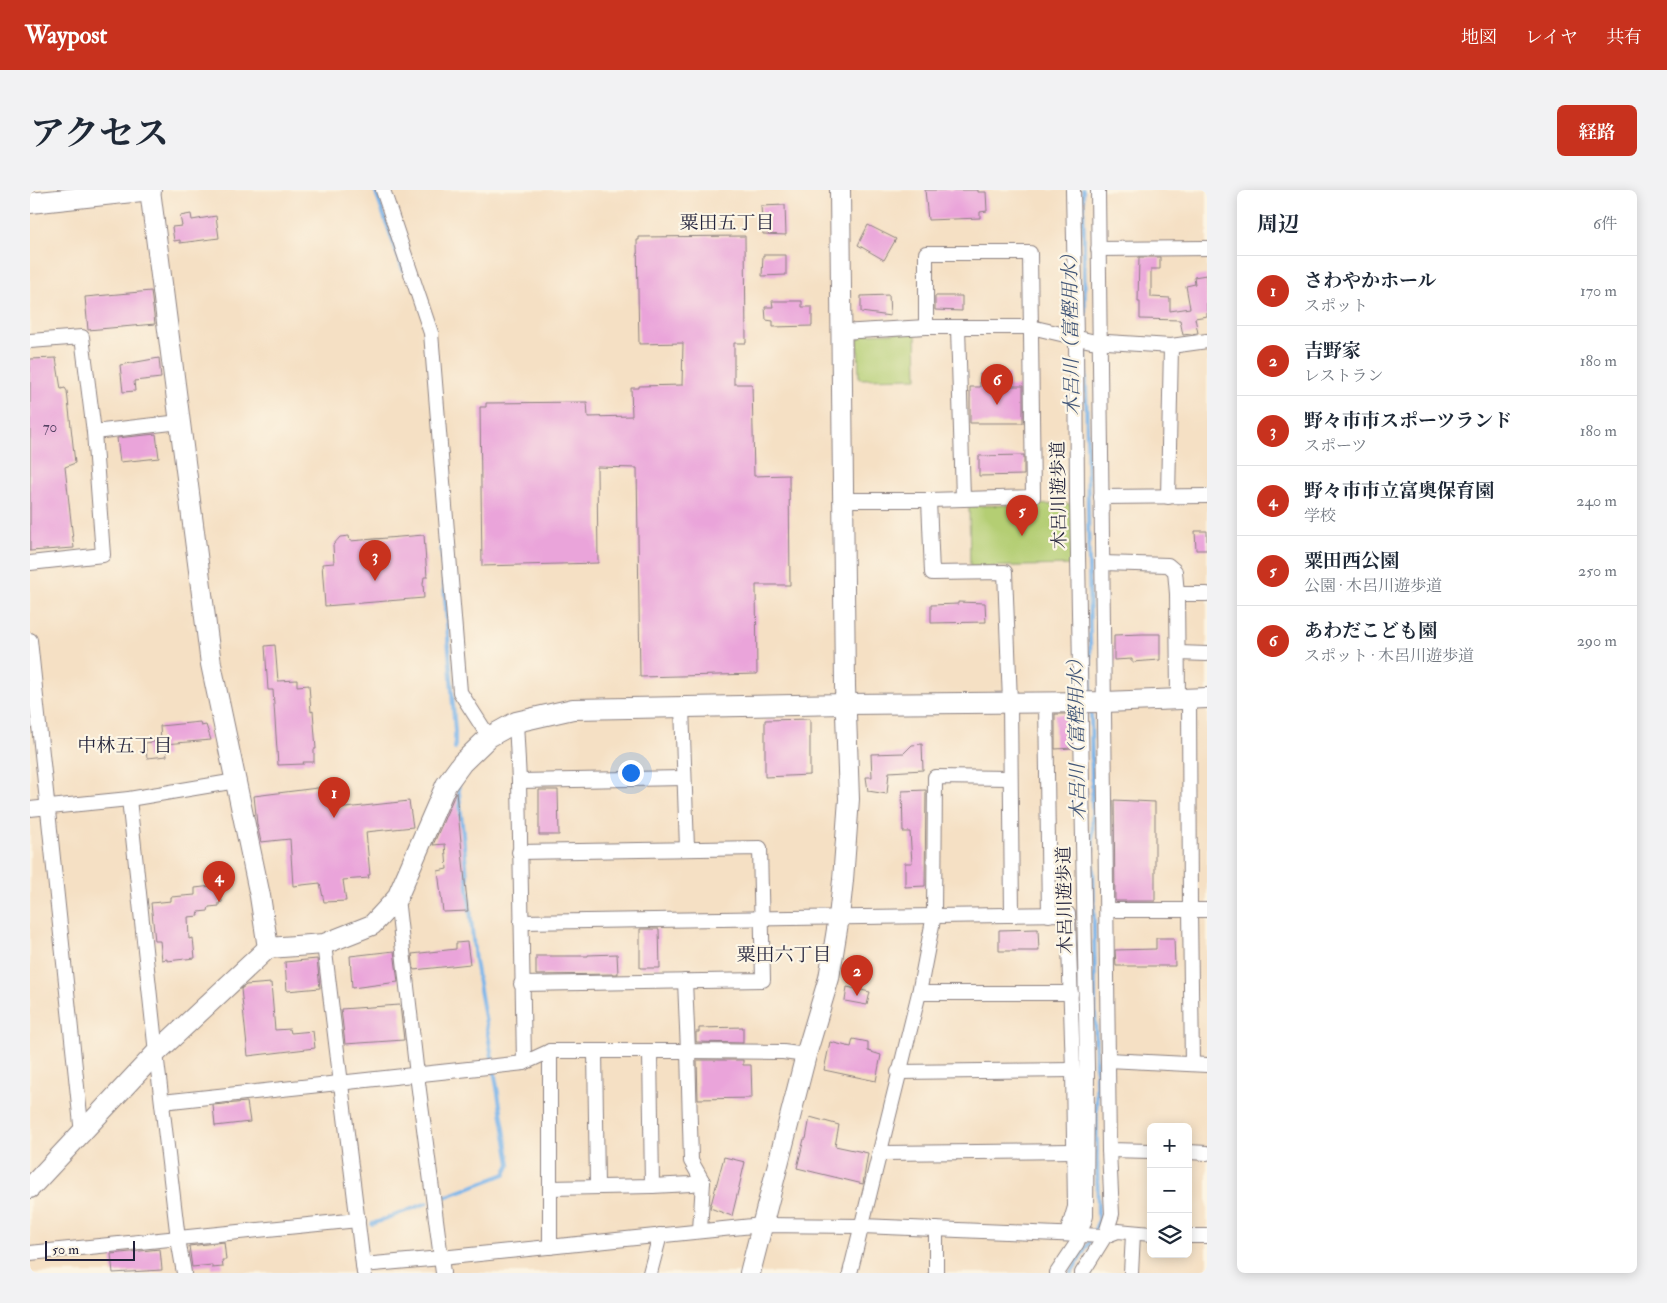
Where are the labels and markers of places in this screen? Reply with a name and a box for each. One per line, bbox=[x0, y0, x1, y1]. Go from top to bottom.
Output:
pin: 6 bbox=[981, 364, 1013, 405]
pin: 5 bbox=[1006, 495, 1038, 536]
pin: 3 bbox=[359, 540, 391, 581]
pin: 1 bbox=[318, 777, 350, 818]
pin: 4 bbox=[203, 861, 235, 902]
pin: 2 bbox=[841, 955, 873, 996]

